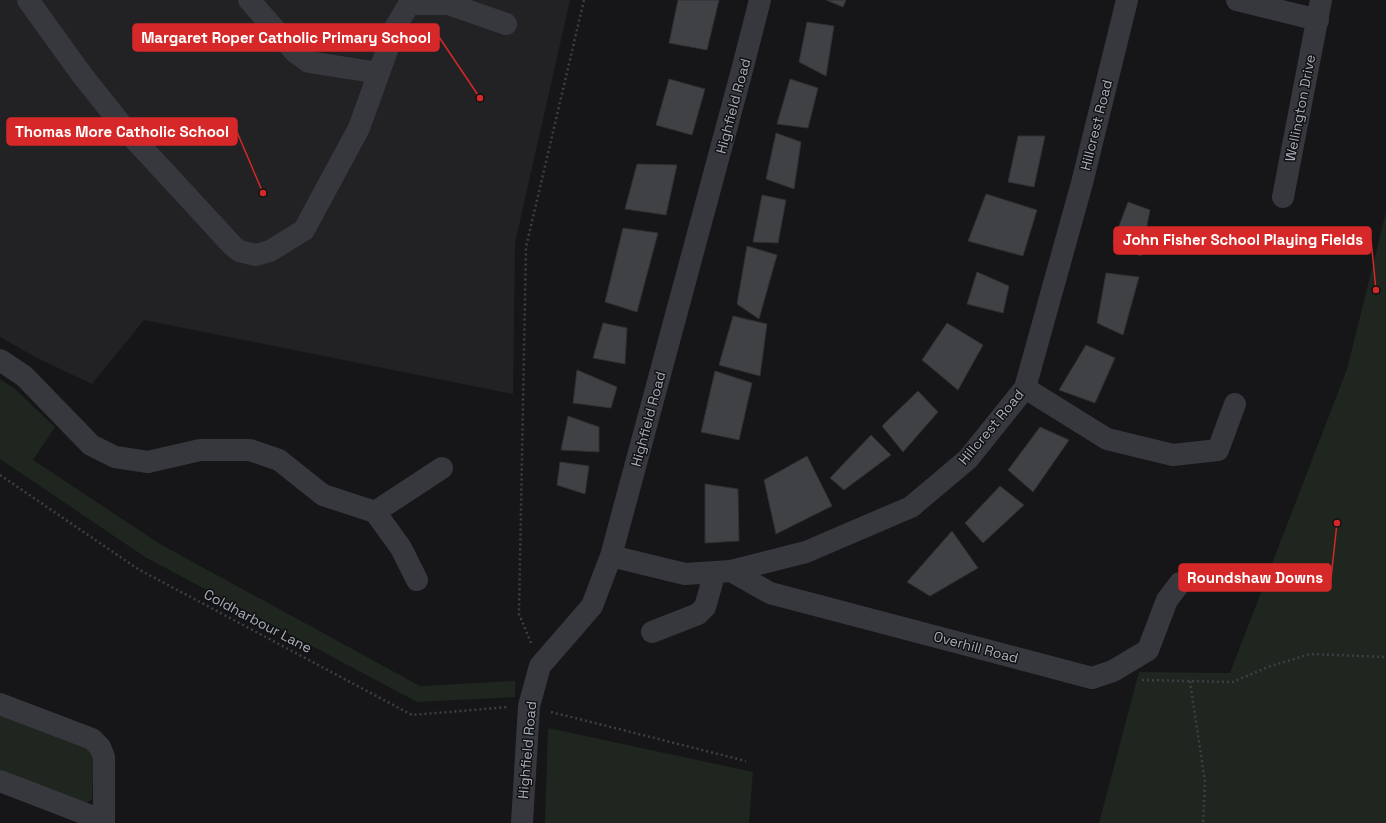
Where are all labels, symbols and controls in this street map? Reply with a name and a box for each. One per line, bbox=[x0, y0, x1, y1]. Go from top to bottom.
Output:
callout: Margaret Roper Catholic Primary School bbox=[133, 24, 439, 51]
text: Margaret Roper Catholic Primary School bbox=[141, 28, 431, 47]
street label: Wellington Drive bbox=[1281, 53, 1319, 163]
street label: Highfield Road bbox=[712, 56, 754, 156]
street label: Hillcrest Road bbox=[1076, 78, 1116, 172]
callout: Thomas More Catholic School bbox=[7, 118, 237, 145]
text: Thomas More Catholic School bbox=[15, 122, 229, 141]
callout: John Fisher School Playing Fields bbox=[1114, 227, 1371, 254]
text: John Fisher School Playing Fields bbox=[1123, 230, 1363, 249]
street label: Highfield Road bbox=[627, 369, 669, 469]
street label: Hillcrest Road bbox=[954, 386, 1028, 468]
callout: Roundshaw Downs bbox=[1179, 564, 1331, 591]
text: Roundshaw Downs bbox=[1187, 568, 1323, 587]
street label: Coldharbour Lane bbox=[201, 585, 315, 657]
street label: Overhill Road bbox=[932, 627, 1020, 667]
street label: Highfield Road bbox=[514, 700, 540, 800]

